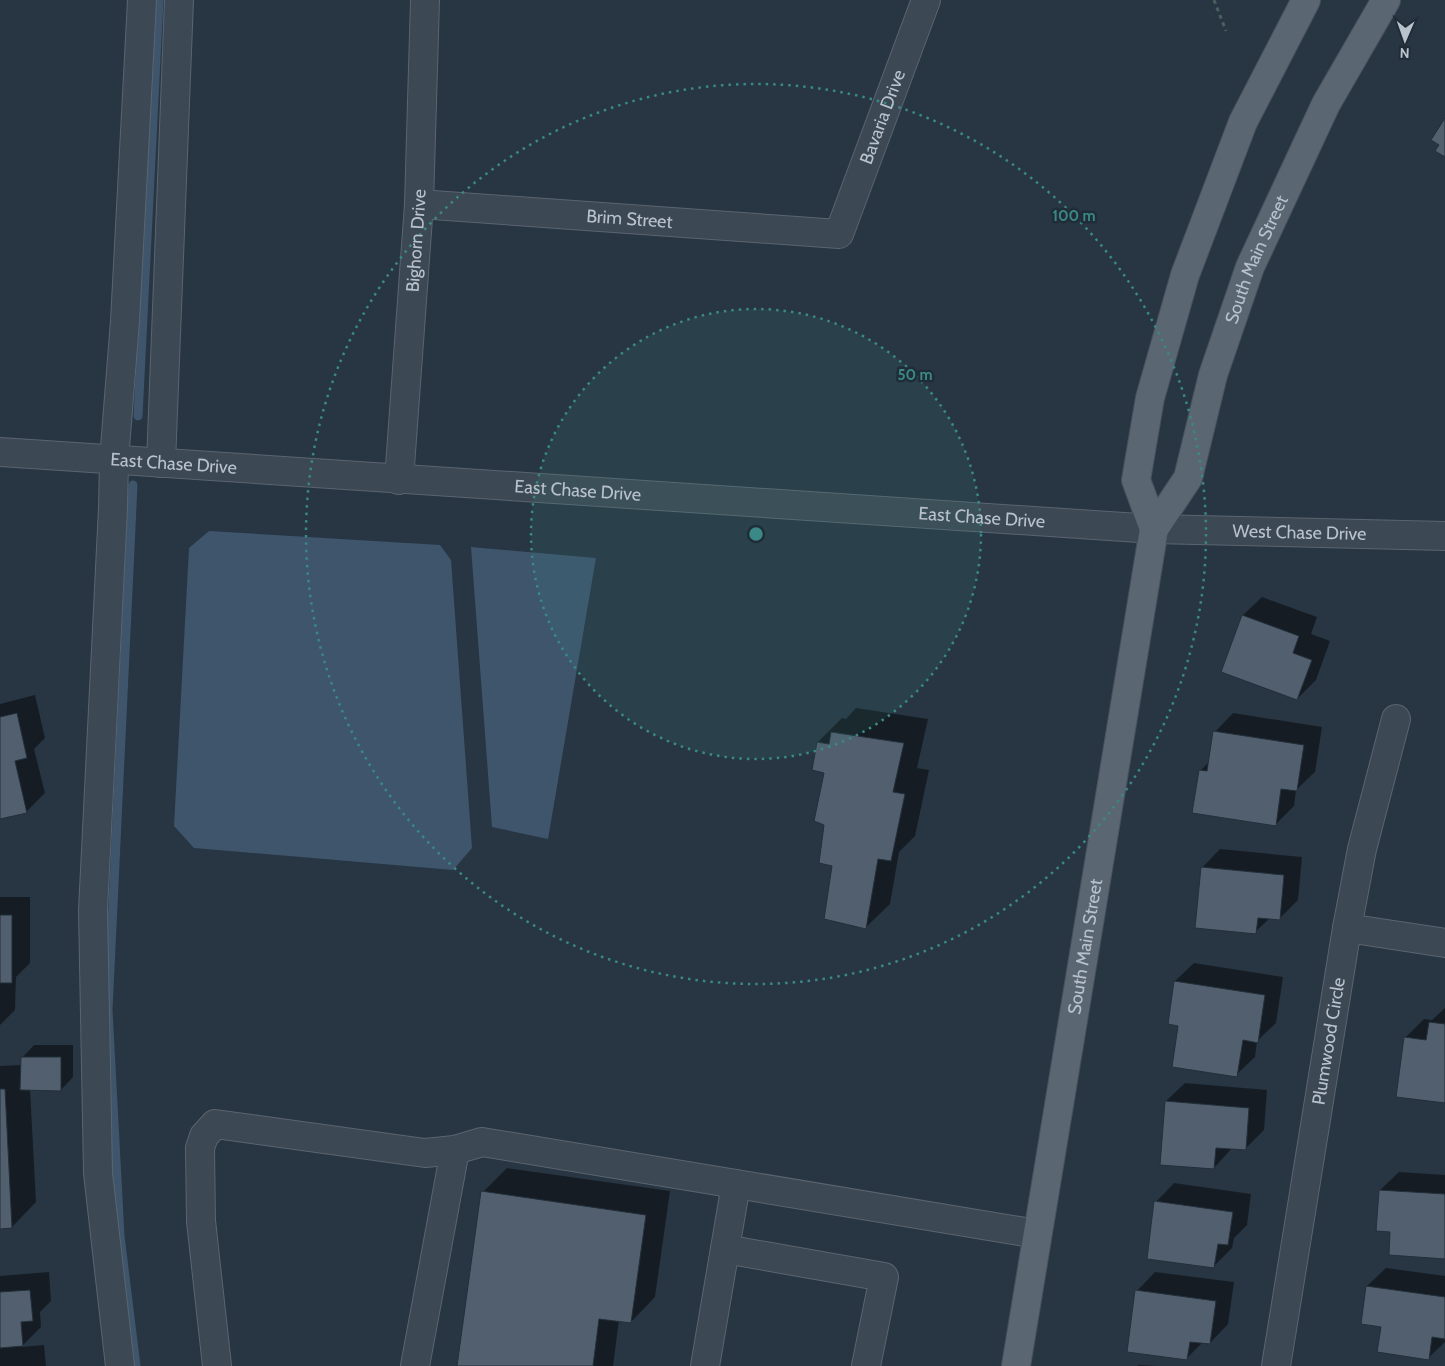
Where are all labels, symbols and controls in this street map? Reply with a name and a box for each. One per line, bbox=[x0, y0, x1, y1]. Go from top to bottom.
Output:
north arrow bbox=[1380, 15, 1430, 65]
text: N bbox=[1399, 44, 1410, 62]
street label: Bavaria Drive bbox=[855, 67, 910, 167]
street label: Bighorn Drive bbox=[402, 189, 430, 293]
street label: South Main Street bbox=[1220, 192, 1293, 327]
street label: Brim Street bbox=[586, 205, 673, 233]
text: 100 m bbox=[1052, 207, 1096, 225]
text: 50 m bbox=[897, 366, 933, 384]
street label: East Chase Drive bbox=[110, 448, 238, 479]
street label: East Chase Drive bbox=[514, 475, 642, 506]
street label: East Chase Drive bbox=[918, 502, 1046, 533]
street label: West Chase Drive bbox=[1232, 520, 1367, 545]
centre of rings bbox=[747, 525, 765, 543]
street label: South Main Street bbox=[1063, 877, 1107, 1016]
street label: Plumwood Circle bbox=[1307, 976, 1350, 1107]

